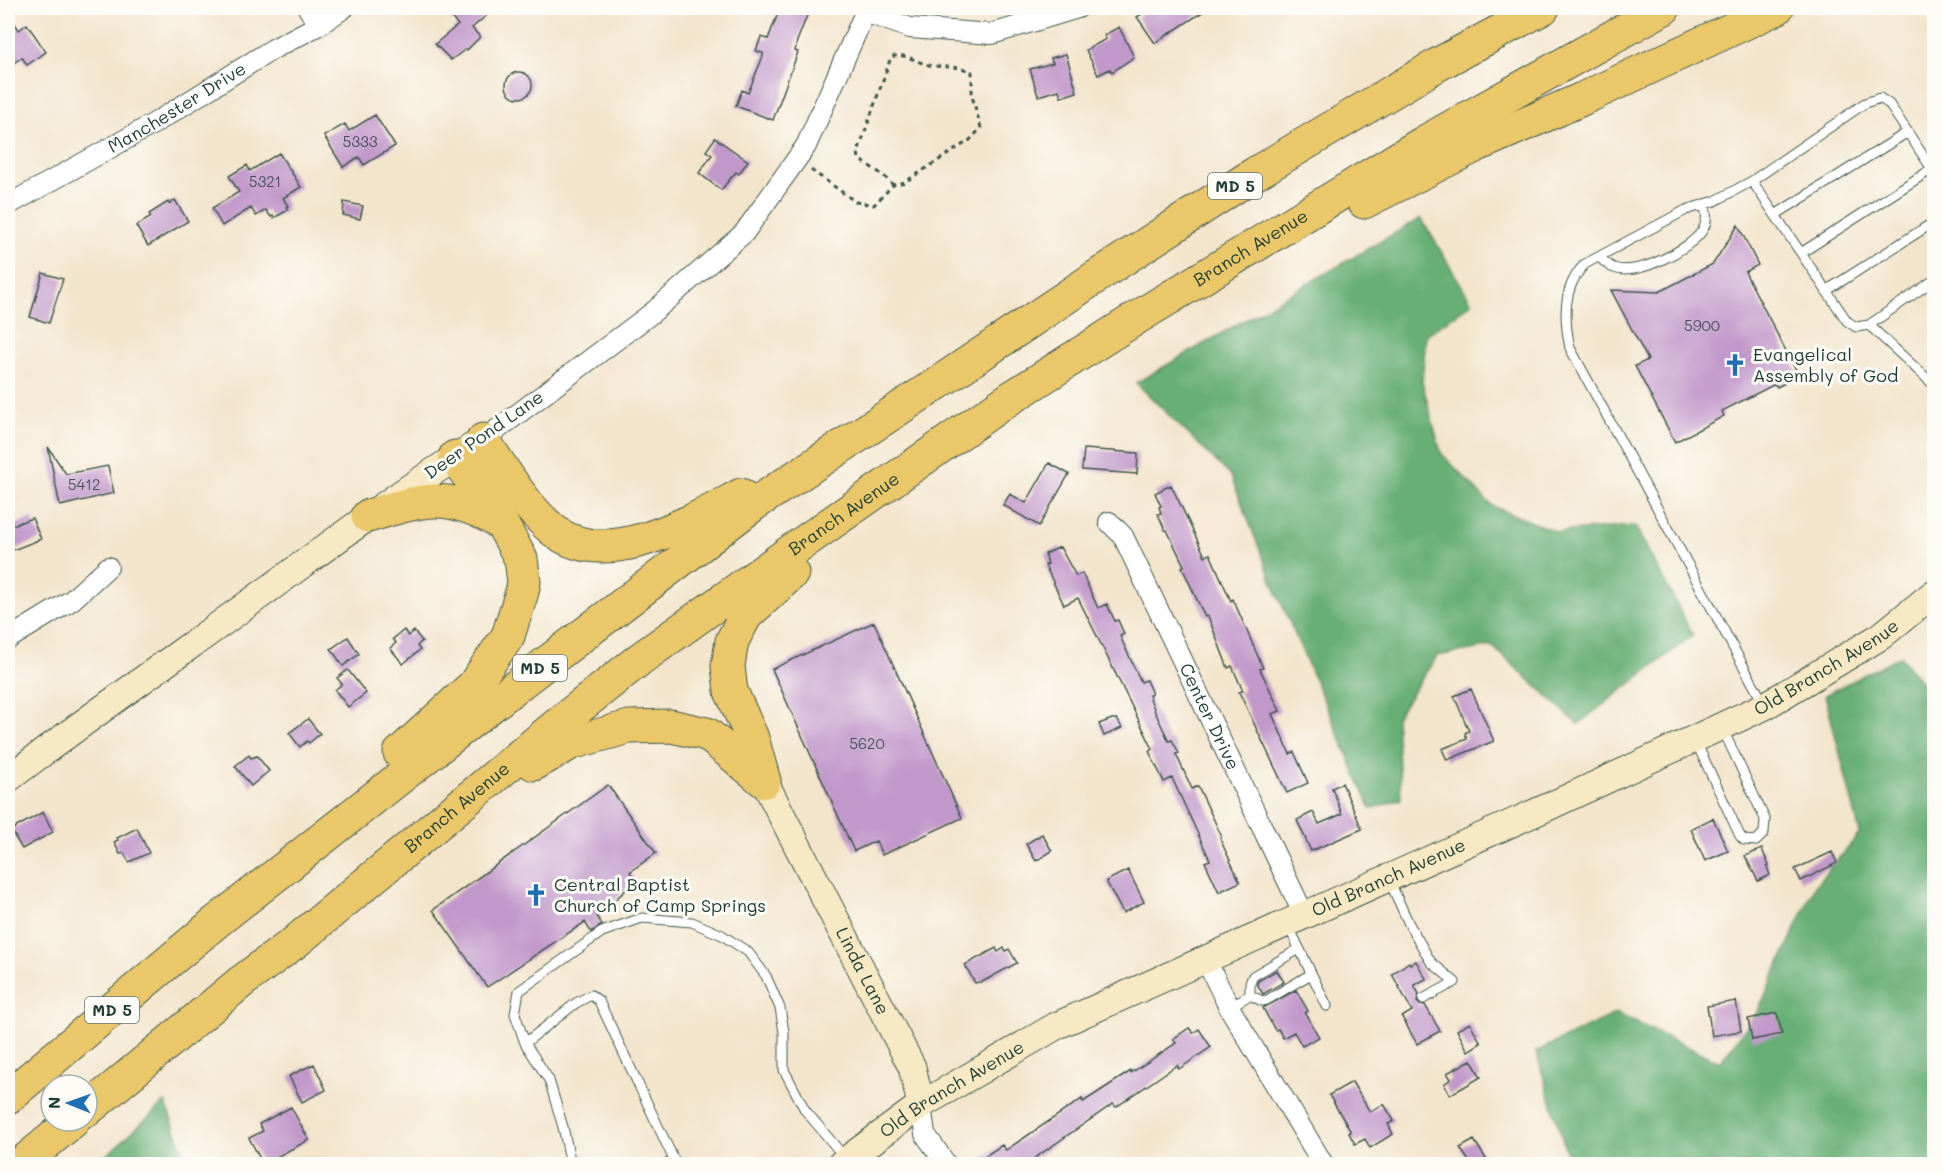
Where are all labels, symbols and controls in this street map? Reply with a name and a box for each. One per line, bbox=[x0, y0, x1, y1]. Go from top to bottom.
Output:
street label: Manchester Drive bbox=[103, 56, 250, 158]
house number: 5333 bbox=[342, 131, 378, 151]
house number: 5321 bbox=[249, 171, 281, 191]
road number: MD 5 bbox=[1208, 173, 1262, 199]
street label: Branch Avenue bbox=[1188, 203, 1312, 292]
house number: 5900 bbox=[1684, 315, 1720, 335]
place label: Evangelical Assembly of God bbox=[1753, 342, 1898, 387]
church icon: Evangelical Assembly of God bbox=[1722, 352, 1748, 378]
street label: Deer Pond Lane bbox=[419, 384, 548, 484]
street label: Branch Avenue bbox=[783, 466, 904, 560]
house number: 5412 bbox=[68, 474, 100, 494]
street label: Old Branch Avenue bbox=[1750, 613, 1903, 721]
road number: MD 5 bbox=[513, 655, 567, 681]
street label: Center Drive bbox=[1174, 659, 1246, 774]
house number: 5620 bbox=[849, 733, 885, 753]
street label: Branch Avenue bbox=[399, 756, 514, 858]
street label: Old Branch Avenue bbox=[1307, 832, 1469, 922]
place label: Central Baptist Church of Camp Springs bbox=[554, 872, 766, 917]
church icon: Central Baptist Church of Camp Springs bbox=[523, 882, 549, 908]
street label: Linda Lane bbox=[831, 923, 896, 1018]
road number: MD 5 bbox=[85, 997, 139, 1023]
street label: Old Branch Avenue bbox=[874, 1034, 1028, 1143]
north arrow bbox=[39, 1073, 99, 1133]
text: N bbox=[43, 1096, 64, 1109]

